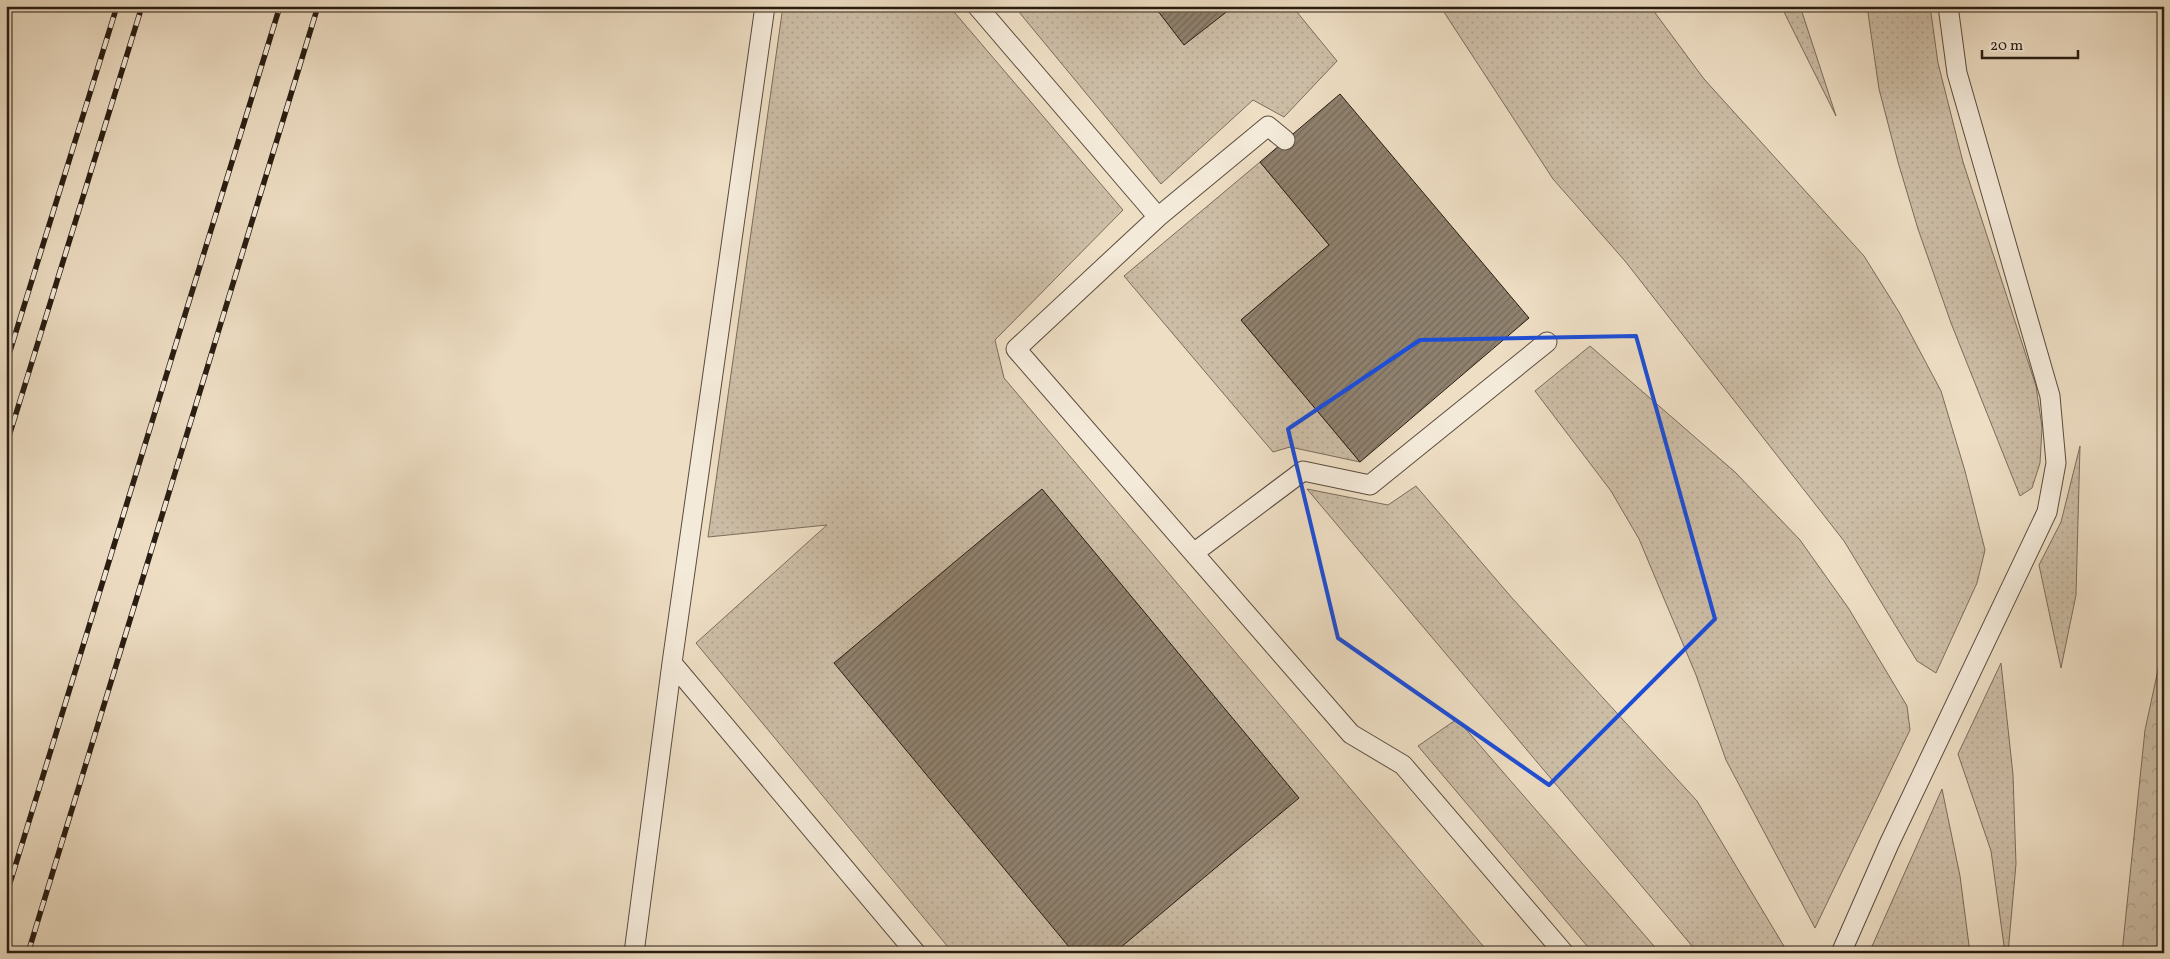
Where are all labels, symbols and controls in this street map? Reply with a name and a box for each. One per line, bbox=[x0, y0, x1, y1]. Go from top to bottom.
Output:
scale bar bbox=[1982, 28, 2079, 60]
text: 20 m bbox=[1990, 36, 2023, 57]

